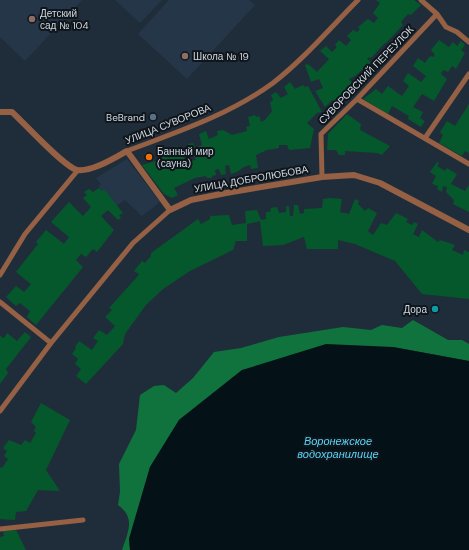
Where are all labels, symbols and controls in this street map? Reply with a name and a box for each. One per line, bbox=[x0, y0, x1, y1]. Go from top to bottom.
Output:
place label: Детский сад № 104 bbox=[40, 7, 88, 32]
marker: Детский сад № 104 bbox=[27, 14, 37, 24]
street label: СУВОРОВСКИЙ ПЕРЕУЛОК bbox=[316, 23, 416, 127]
place label: Школа № 19 bbox=[193, 50, 249, 63]
marker: Школа № 19 bbox=[180, 51, 190, 61]
street label: УЛИЦА СУВОРОВА bbox=[123, 101, 213, 147]
place label: BeBrand bbox=[106, 111, 145, 124]
marker: BeBrand bbox=[148, 112, 158, 122]
place label: Банный мир (сауна) bbox=[157, 145, 214, 170]
marker: Банный мир (сауна) bbox=[144, 152, 154, 162]
street label: УЛИЦА ДОБРОЛЮБОВА bbox=[193, 163, 309, 195]
place label: Дора bbox=[403, 303, 427, 316]
marker: Дора bbox=[430, 304, 440, 314]
water label: Воронежское водохранилище bbox=[297, 434, 379, 461]

